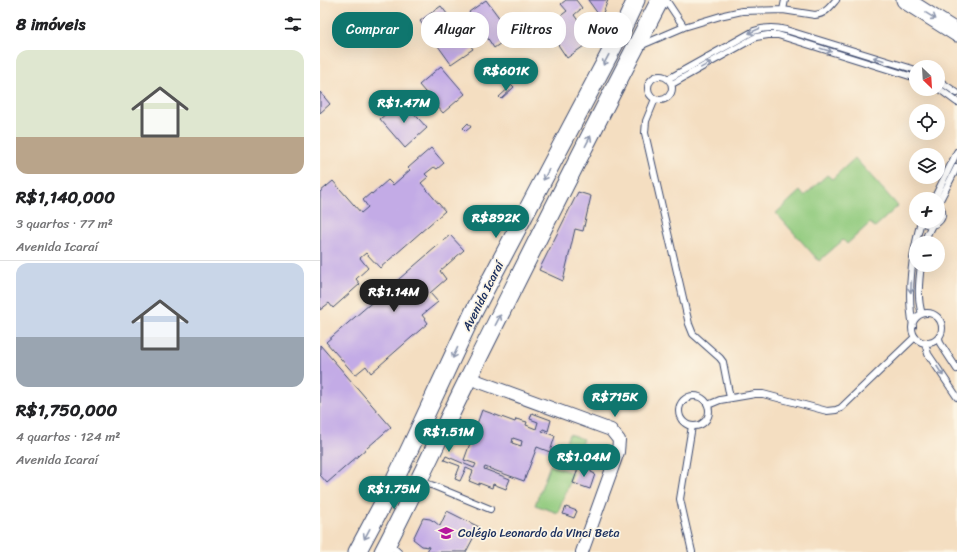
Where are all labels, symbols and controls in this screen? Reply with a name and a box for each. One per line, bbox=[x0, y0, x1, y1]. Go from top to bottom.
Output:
text: 8 imóveis bbox=[16, 9, 85, 39]
chip: Comprar bbox=[332, 12, 413, 48]
chip: Alugar bbox=[421, 12, 489, 48]
chip: Filtros bbox=[497, 12, 566, 48]
chip: Novo bbox=[574, 12, 632, 48]
icon: filters bbox=[282, 13, 304, 35]
one-way arrow bbox=[925, 13, 937, 21]
one-way arrow bbox=[748, 28, 760, 35]
one-way arrow bbox=[819, 47, 832, 54]
one-way arrow bbox=[602, 54, 610, 66]
one-way arrow bbox=[872, 55, 885, 62]
pin: R$601K bbox=[473, 58, 539, 92]
text: R$601K bbox=[483, 59, 529, 82]
north arrow bbox=[909, 60, 945, 96]
map controls bbox=[909, 60, 945, 272]
one-way arrow bbox=[700, 61, 712, 68]
icon: home bbox=[124, 76, 196, 148]
pin: R$1.47M bbox=[367, 90, 441, 124]
text: R$1.47M bbox=[378, 91, 430, 114]
button: locate bbox=[909, 104, 945, 140]
one-way arrow bbox=[585, 135, 592, 147]
button: layers bbox=[909, 148, 945, 184]
one-way arrow bbox=[542, 169, 549, 181]
text: R$1,140,000 bbox=[16, 182, 115, 212]
button: + bbox=[909, 192, 945, 228]
pin: R$892K bbox=[463, 205, 529, 239]
text: R$892K bbox=[472, 206, 520, 229]
text: 3 quartos · 77 m² bbox=[16, 212, 113, 235]
text: Avenida Icaraí bbox=[16, 235, 98, 258]
button: − bbox=[909, 236, 945, 272]
street label: Avenida Icaraí bbox=[456, 256, 511, 336]
pin: R$1.14M bbox=[357, 279, 431, 313]
text: R$1.14M bbox=[369, 280, 419, 303]
one-way arrow bbox=[907, 280, 914, 293]
icon: home bbox=[124, 289, 196, 361]
one-way arrow bbox=[495, 314, 502, 326]
one-way arrow bbox=[451, 347, 458, 359]
one-way arrow bbox=[936, 365, 944, 377]
pin: R$715K bbox=[582, 384, 648, 418]
text: R$715K bbox=[592, 385, 638, 408]
text: R$1,750,000 bbox=[16, 395, 117, 425]
pin: R$1.51M bbox=[412, 419, 486, 453]
text: R$1.51M bbox=[424, 420, 474, 443]
text: 4 quartos · 124 m² bbox=[16, 425, 120, 448]
pin: R$1.04M bbox=[547, 444, 621, 478]
text: R$1.04M bbox=[557, 445, 611, 468]
text: Avenida Icaraí bbox=[16, 448, 98, 471]
pin: R$1.75M bbox=[357, 476, 431, 510]
text: R$1.75M bbox=[368, 477, 420, 500]
place label: Colégio Leonardo da Vinci Beta bbox=[458, 522, 620, 544]
school or university icon: Colégio Leonardo da Vinci Beta bbox=[437, 524, 455, 542]
one-way arrow bbox=[362, 528, 370, 540]

